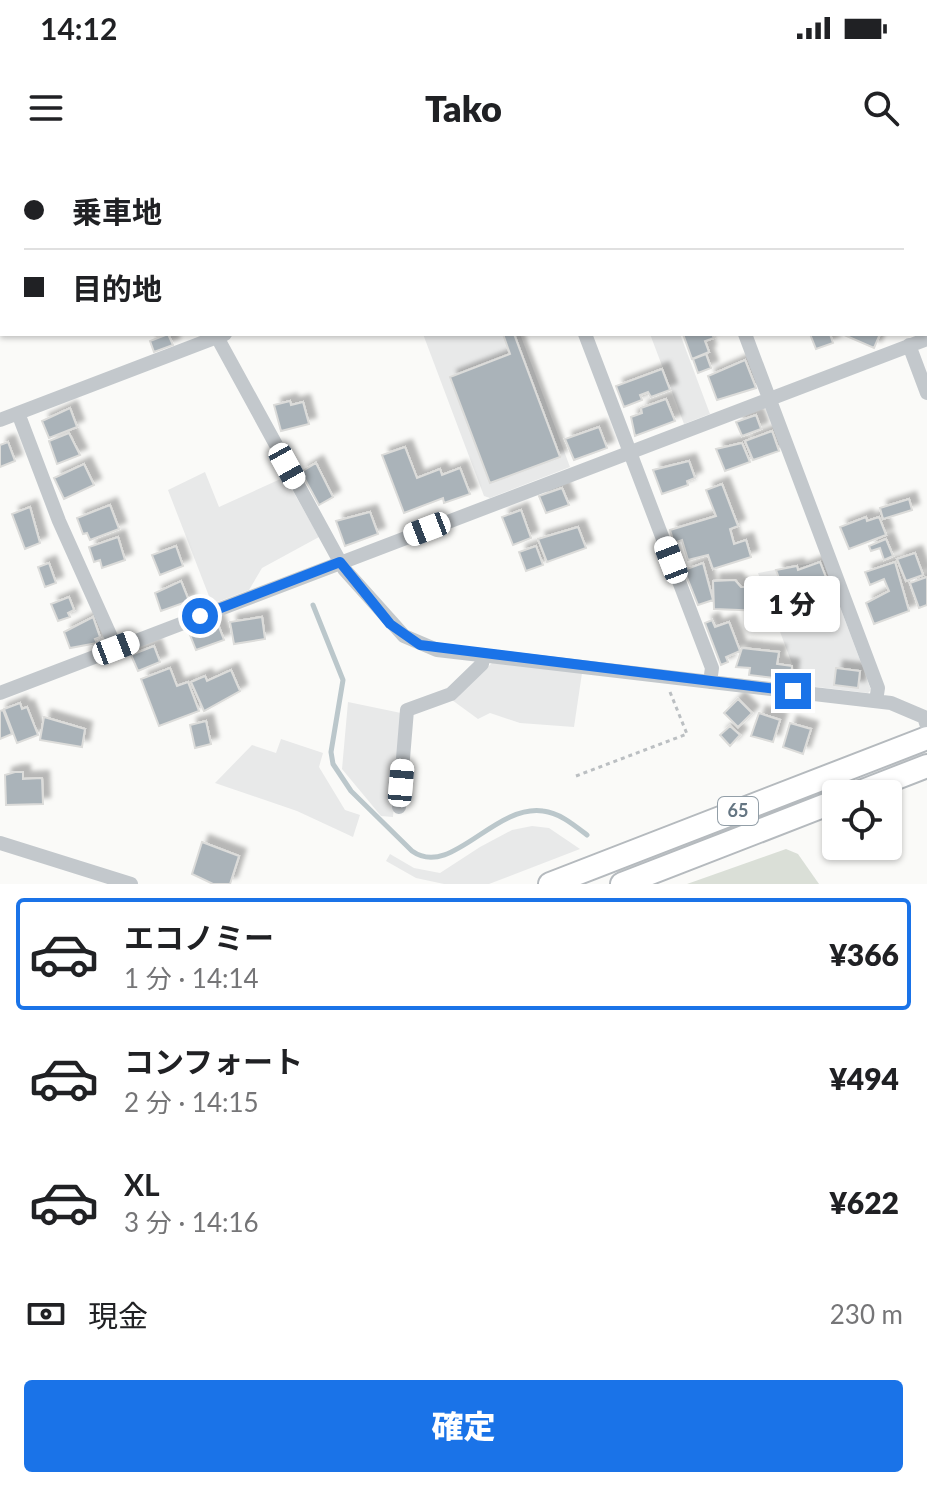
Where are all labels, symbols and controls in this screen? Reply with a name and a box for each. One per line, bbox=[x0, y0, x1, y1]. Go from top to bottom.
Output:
text: 14:12 bbox=[40, 10, 117, 46]
icon: menu bbox=[24, 86, 68, 130]
text: Tako bbox=[425, 86, 502, 130]
icon: search bbox=[859, 86, 903, 130]
text: 乗車地 bbox=[72, 193, 162, 229]
text: 目的地 bbox=[72, 270, 162, 306]
car bbox=[265, 439, 309, 493]
car bbox=[400, 509, 454, 549]
car bbox=[651, 533, 691, 587]
callout: 1 分 bbox=[745, 575, 841, 631]
text: 1 分 bbox=[768, 588, 816, 620]
route start bbox=[182, 598, 218, 634]
car bbox=[89, 628, 143, 668]
route end bbox=[775, 673, 811, 709]
car bbox=[387, 758, 415, 808]
map controls bbox=[822, 780, 902, 860]
button: locate bbox=[822, 780, 902, 860]
road number: 65 bbox=[718, 797, 758, 825]
icon: car bbox=[28, 918, 100, 990]
text: エコノミー bbox=[124, 919, 274, 955]
text: ¥366 bbox=[829, 936, 899, 972]
text: 1 分 · 14:14 bbox=[124, 962, 259, 994]
icon: car bbox=[28, 1042, 100, 1114]
text: コンフォート bbox=[124, 1043, 303, 1079]
text: ¥494 bbox=[829, 1060, 899, 1096]
text: 2 分 · 14:15 bbox=[124, 1086, 259, 1118]
icon: car bbox=[28, 1166, 100, 1238]
text: XL bbox=[124, 1166, 160, 1202]
text: ¥622 bbox=[829, 1184, 899, 1220]
text: 3 分 · 14:16 bbox=[124, 1206, 259, 1238]
icon: cash bbox=[24, 1292, 68, 1336]
text: 現金 bbox=[88, 1297, 148, 1333]
text: 230 m bbox=[830, 1298, 903, 1330]
button: 確定 bbox=[24, 1380, 903, 1472]

